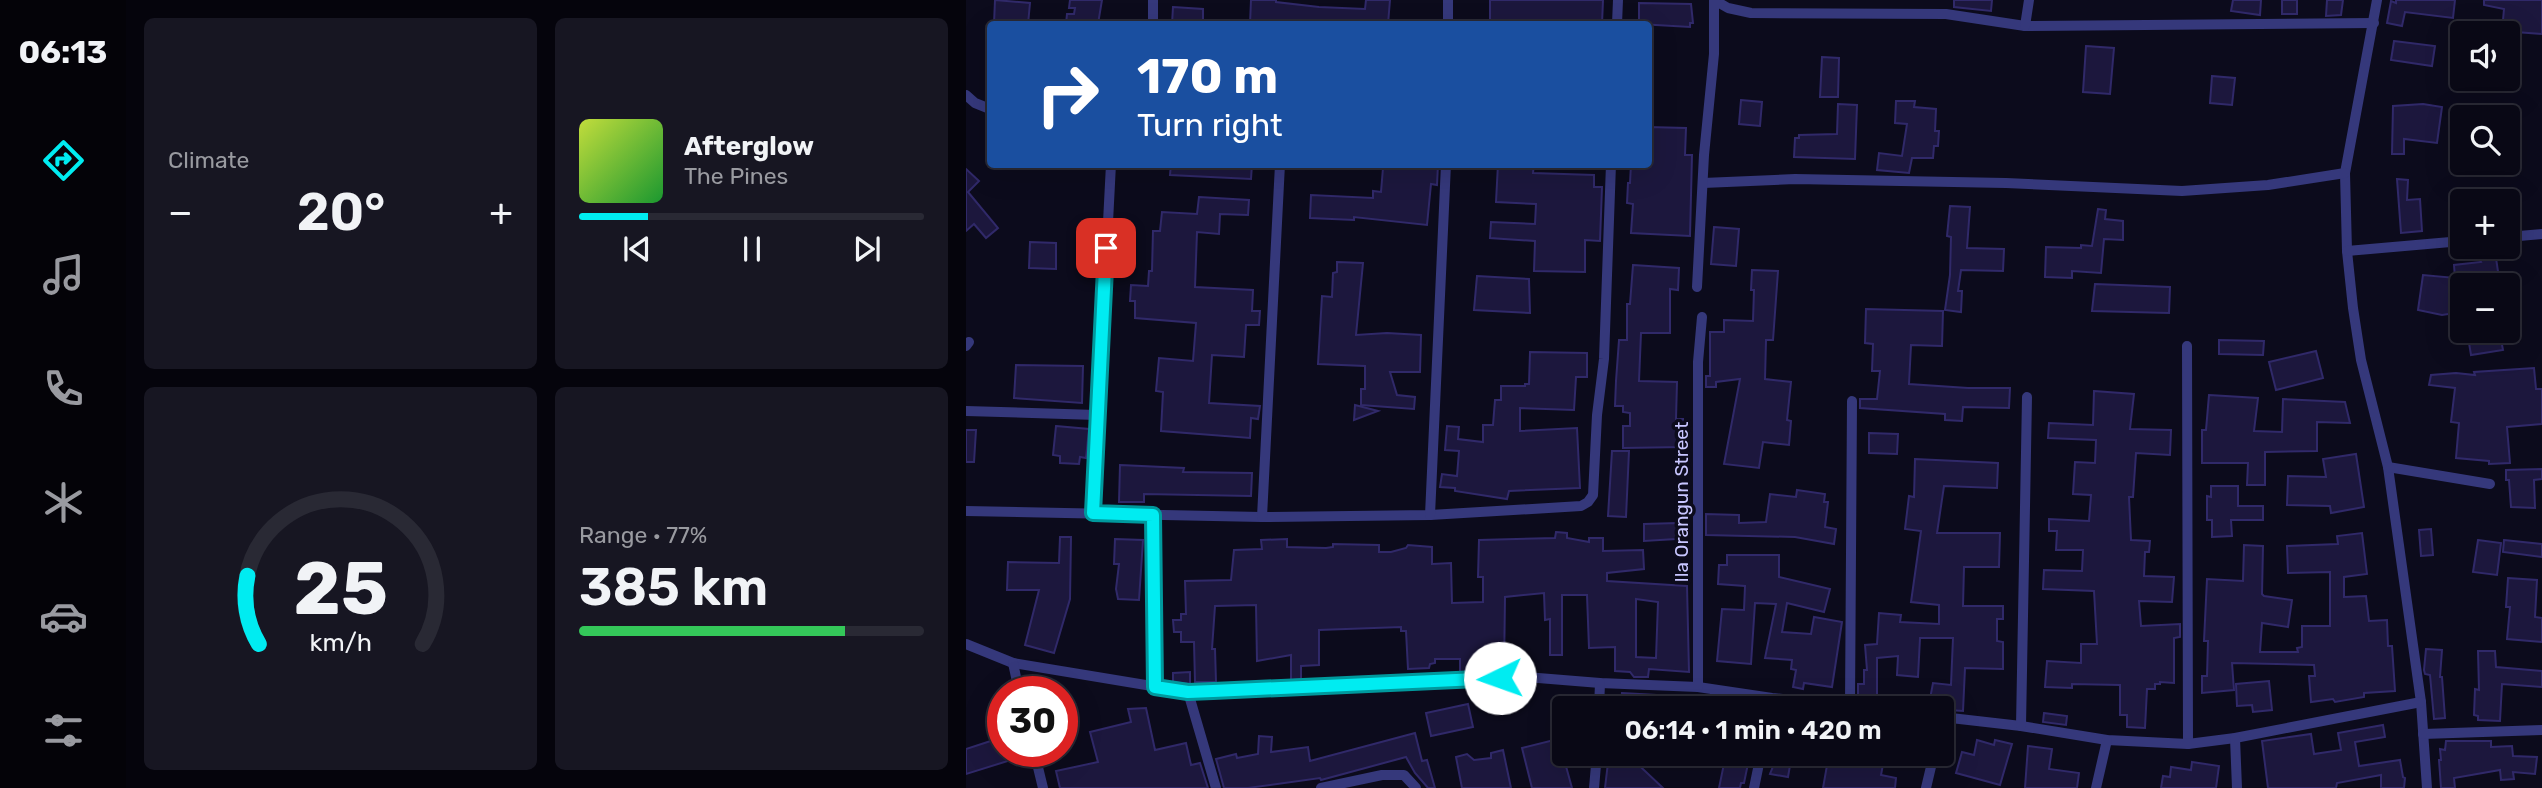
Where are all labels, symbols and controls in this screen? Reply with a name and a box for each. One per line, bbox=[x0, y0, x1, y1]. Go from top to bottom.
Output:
map controls bbox=[2450, 21, 2520, 343]
button: sound bbox=[2450, 21, 2520, 91]
text: 06:13 bbox=[19, 33, 107, 71]
text: 170 m bbox=[1137, 47, 1278, 105]
icon: right bbox=[1022, 49, 1113, 140]
button: search bbox=[2450, 105, 2520, 175]
text: Turn right bbox=[1137, 106, 1282, 144]
text: Afterglow bbox=[684, 131, 814, 162]
icon: directions bbox=[39, 136, 88, 185]
text: Climate bbox=[168, 146, 249, 174]
text: The Pines bbox=[684, 162, 788, 190]
text: 20° bbox=[297, 181, 385, 243]
text: − bbox=[168, 189, 193, 235]
text: + bbox=[489, 189, 513, 235]
button: + bbox=[2450, 189, 2520, 259]
pin bbox=[1076, 218, 1136, 278]
icon: arrive bbox=[1087, 229, 1125, 267]
icon: previous bbox=[618, 230, 656, 268]
icon: pause bbox=[733, 230, 771, 268]
icon: next bbox=[848, 230, 886, 268]
icon: music bbox=[39, 250, 88, 299]
button: − bbox=[2450, 273, 2520, 343]
icon: phone bbox=[39, 364, 88, 413]
street label: Ila Orangun Street bbox=[1670, 421, 1693, 582]
icon: climate bbox=[39, 478, 88, 527]
text: Range · 77% bbox=[579, 521, 707, 549]
text: 25 bbox=[293, 547, 388, 633]
text: 385 km bbox=[579, 556, 768, 618]
icon: car bbox=[39, 592, 88, 641]
text: km/h bbox=[309, 628, 372, 657]
position arrow bbox=[1463, 641, 1537, 715]
speed limit sign: 30 bbox=[987, 676, 1078, 767]
icon: filters bbox=[39, 706, 88, 755]
text: 06:14 · 1 min · 420 m bbox=[1624, 715, 1882, 746]

